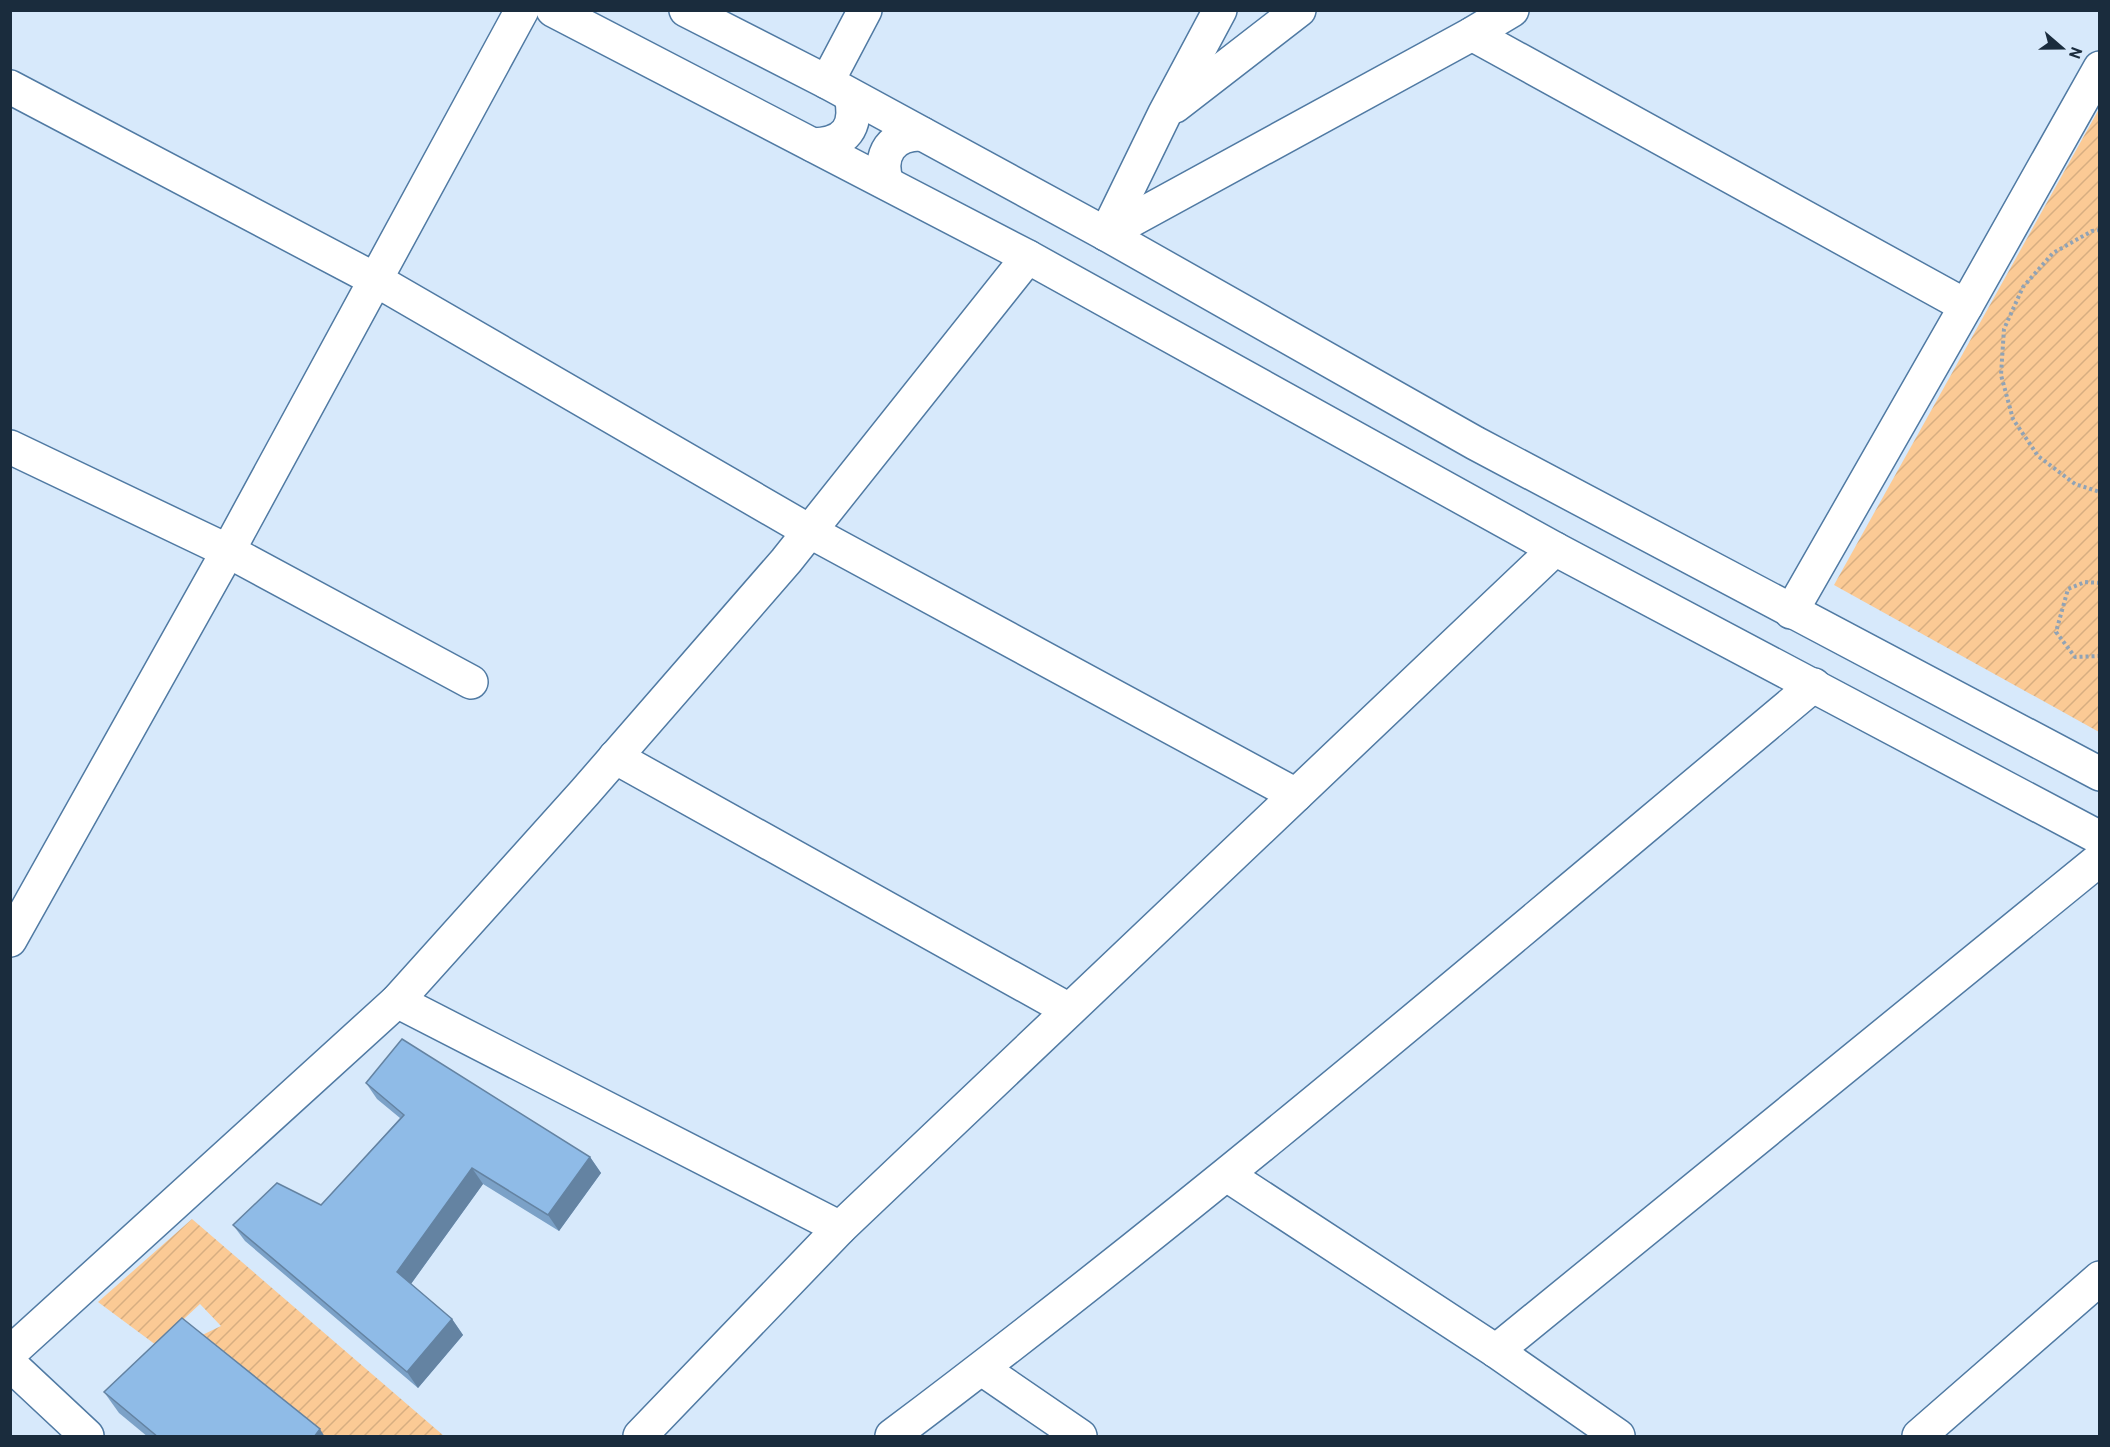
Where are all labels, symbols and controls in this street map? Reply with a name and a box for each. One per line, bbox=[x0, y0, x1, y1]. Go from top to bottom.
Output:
north arrow bbox=[2032, 18, 2092, 78]
text: N bbox=[2066, 45, 2087, 62]

